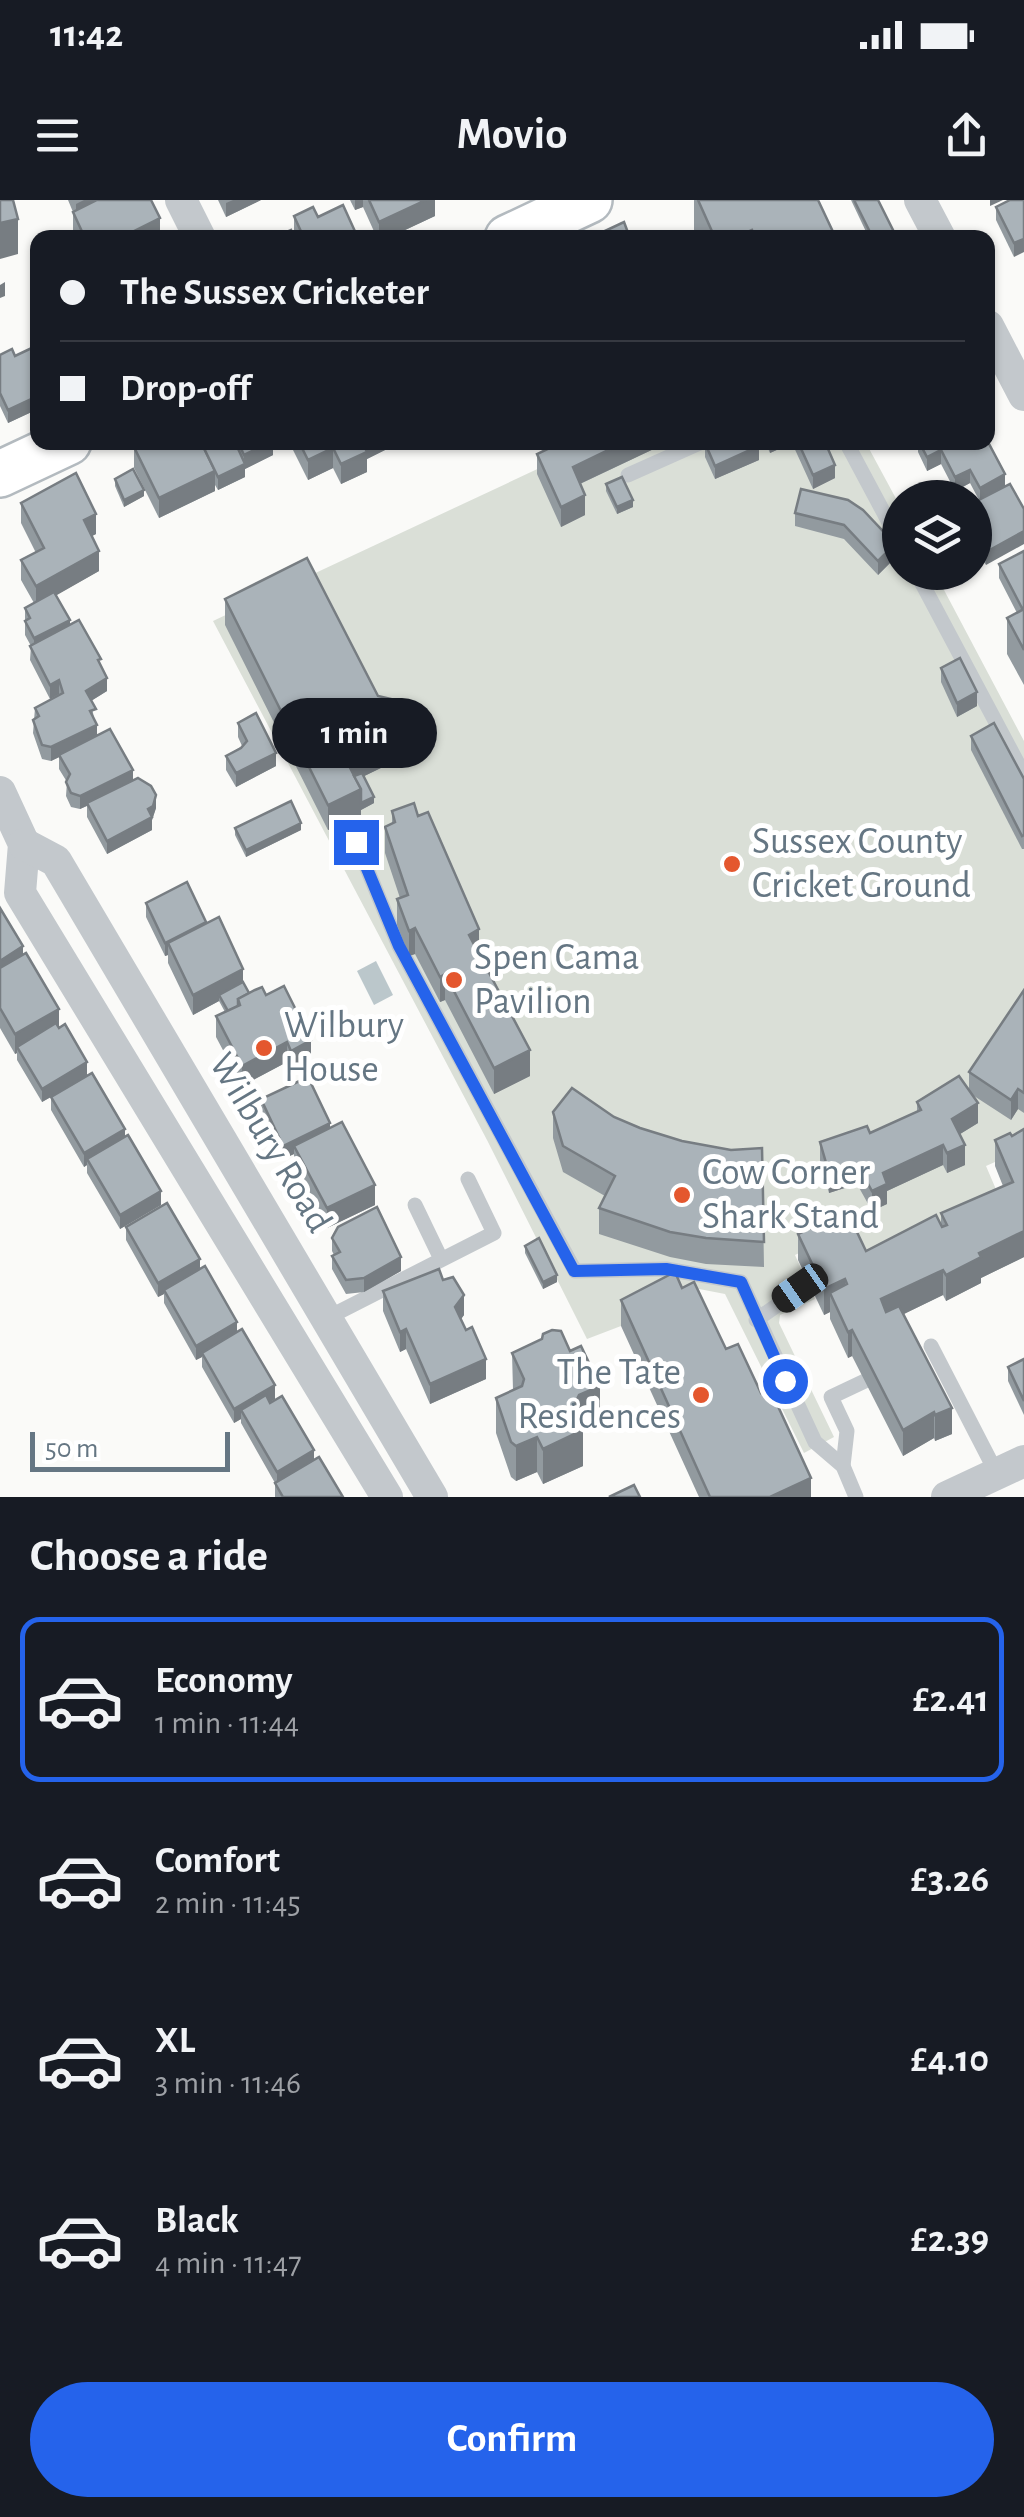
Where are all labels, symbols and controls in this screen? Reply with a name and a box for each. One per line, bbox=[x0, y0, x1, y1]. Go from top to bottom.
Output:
text: 11:42 bbox=[50, 16, 123, 54]
icon: menu bbox=[30, 108, 85, 163]
icon: share bbox=[939, 108, 994, 163]
text: Movio bbox=[457, 112, 567, 157]
text: The Sussex Cricketer bbox=[120, 274, 429, 312]
text: Drop-off bbox=[120, 370, 251, 408]
map controls bbox=[882, 480, 992, 590]
button: layers bbox=[882, 480, 992, 590]
callout: 1 min bbox=[274, 697, 438, 767]
text: 1 min bbox=[321, 717, 388, 749]
route end bbox=[334, 820, 379, 865]
place label: Sussex County Cricket Ground bbox=[752, 823, 971, 905]
marker: Sussex County Cricket Ground bbox=[721, 853, 743, 875]
place label: Spen Cama Pavilion bbox=[474, 939, 640, 1021]
marker: Spen Cama Pavilion bbox=[443, 969, 465, 991]
place label: Wilbury House bbox=[284, 1007, 404, 1089]
marker: Wilbury House bbox=[253, 1037, 275, 1059]
street label: Wilbury Road bbox=[202, 1047, 338, 1239]
place label: Cow Corner Shark Stand bbox=[702, 1154, 879, 1236]
marker: Cow Corner Shark Stand bbox=[671, 1184, 693, 1206]
car bbox=[767, 1259, 833, 1317]
place label: The Tate Residences bbox=[517, 1354, 681, 1436]
route start bbox=[763, 1359, 808, 1404]
marker: The Tate Residences bbox=[690, 1384, 712, 1406]
scale bar bbox=[30, 1427, 230, 1472]
text: 50 m bbox=[45, 1435, 99, 1463]
text: Choose a ride bbox=[30, 1534, 268, 1579]
icon: car bbox=[35, 1655, 125, 1745]
text: Economy bbox=[155, 1662, 293, 1700]
text: £2.41 bbox=[913, 1681, 989, 1719]
text: 1 min · 11:44 bbox=[155, 1707, 299, 1739]
icon: car bbox=[35, 1835, 125, 1925]
text: Comfort bbox=[155, 1842, 280, 1880]
text: £3.26 bbox=[911, 1861, 989, 1899]
text: 2 min · 11:45 bbox=[155, 1887, 301, 1919]
icon: car bbox=[35, 2015, 125, 2105]
text: XL bbox=[155, 2022, 195, 2060]
text: £4.10 bbox=[911, 2041, 989, 2079]
text: 3 min · 11:46 bbox=[155, 2067, 301, 2099]
icon: car bbox=[35, 2195, 125, 2285]
text: Black bbox=[155, 2202, 239, 2240]
text: £2.39 bbox=[911, 2221, 989, 2259]
text: 4 min · 11:47 bbox=[155, 2247, 302, 2279]
button: Confirm bbox=[30, 2382, 994, 2497]

